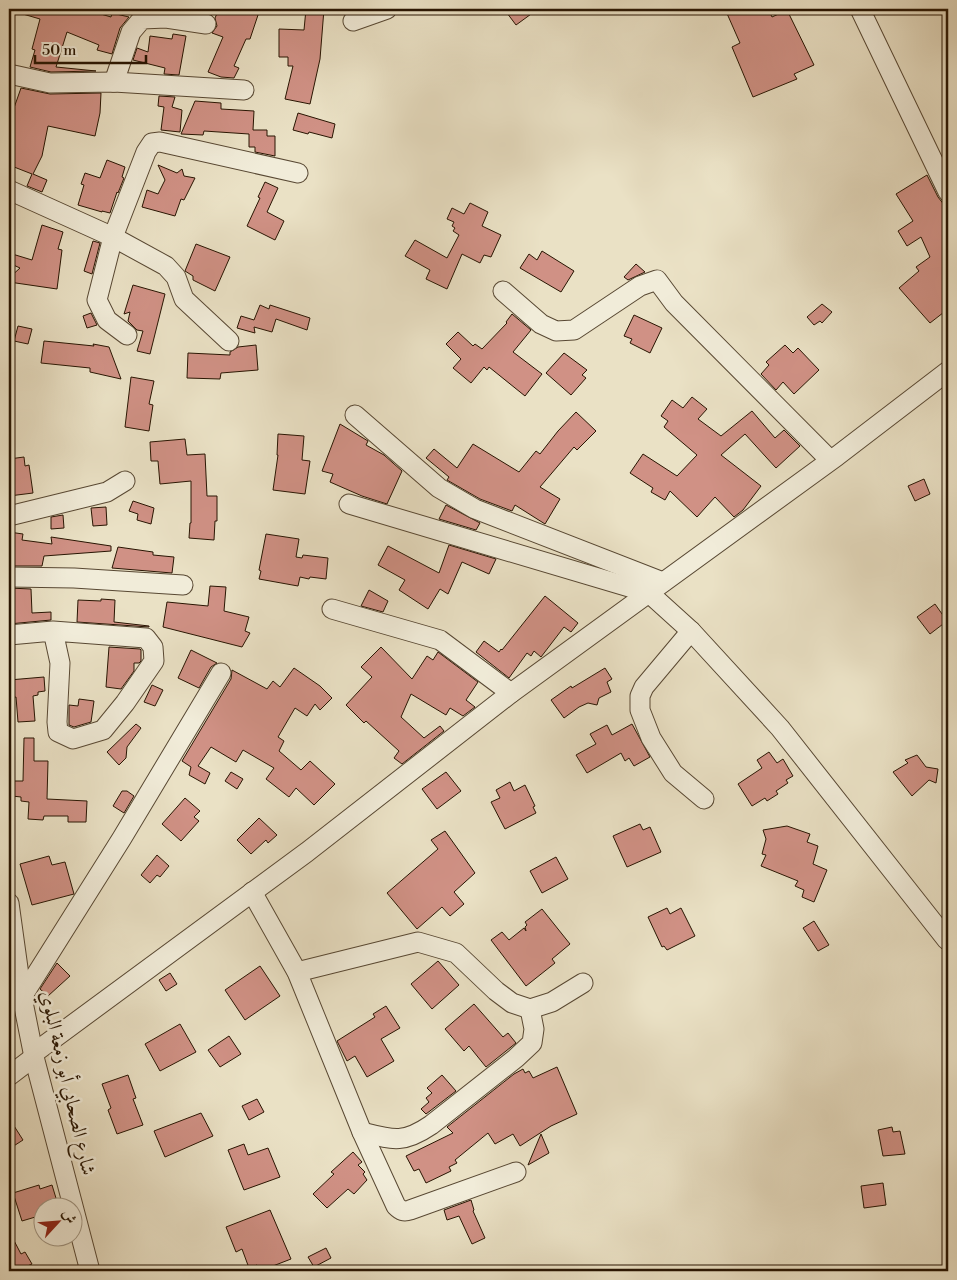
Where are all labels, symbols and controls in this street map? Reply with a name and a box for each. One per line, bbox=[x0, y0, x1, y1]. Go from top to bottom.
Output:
scale bar bbox=[35, 32, 146, 64]
text: 50 m bbox=[42, 41, 76, 60]
street label: شارع الصحابي أبو زمعة البلوي bbox=[30, 987, 103, 1179]
north arrow bbox=[32, 1198, 82, 1248]
text: ش bbox=[58, 1207, 80, 1227]

